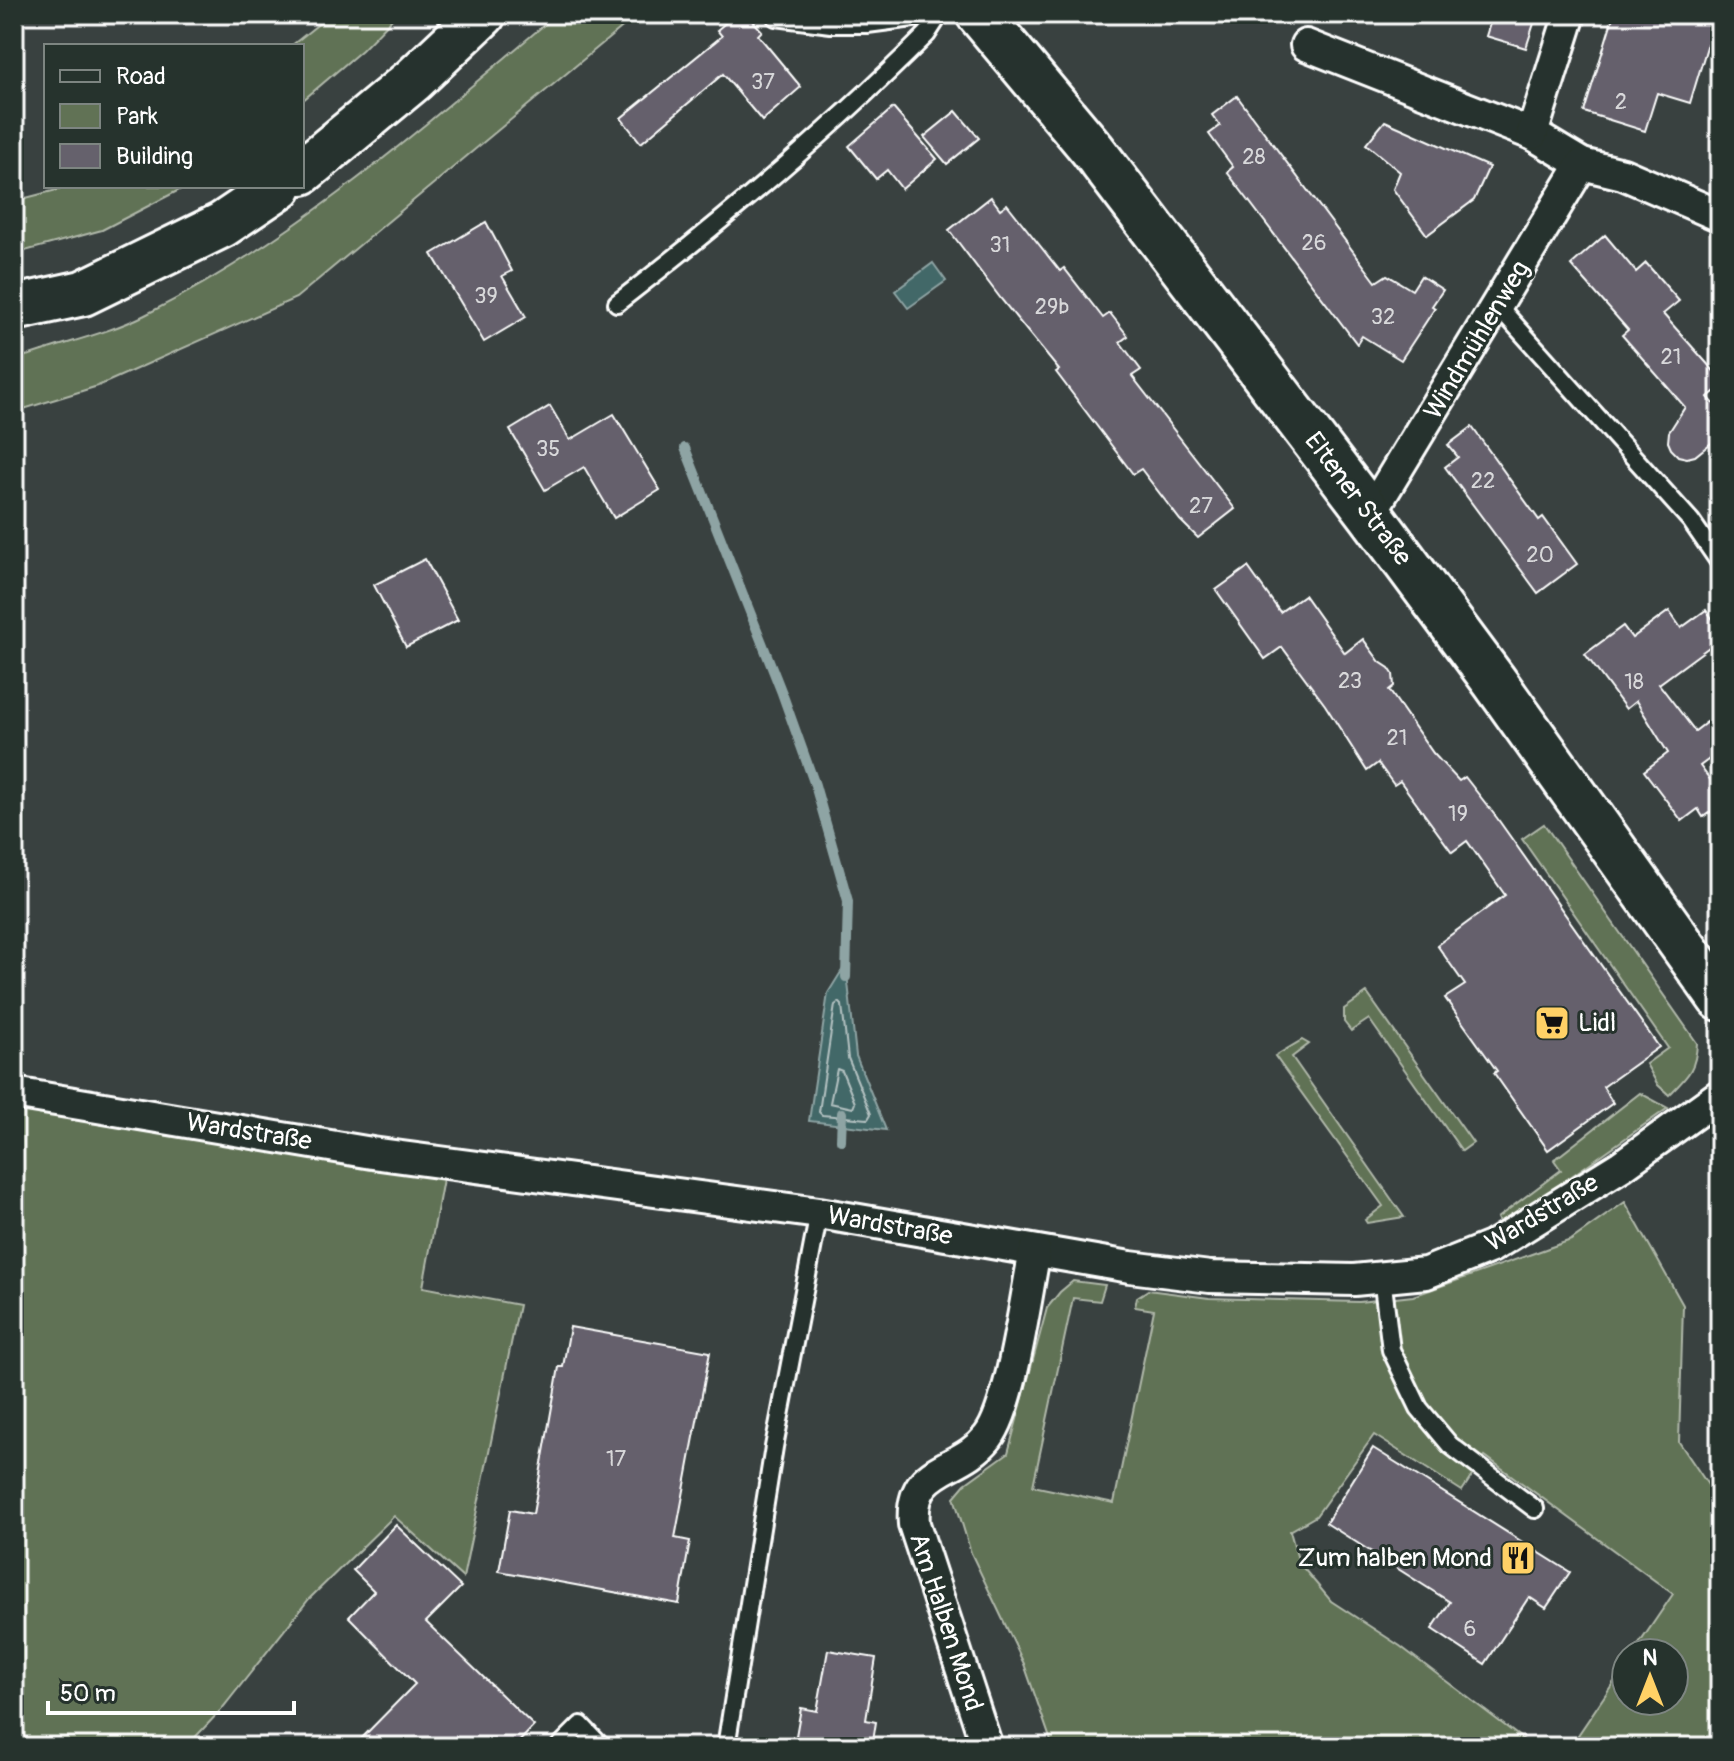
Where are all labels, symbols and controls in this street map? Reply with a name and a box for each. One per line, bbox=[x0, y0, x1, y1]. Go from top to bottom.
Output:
legend bbox=[44, 44, 304, 188]
text: Road bbox=[116, 62, 166, 91]
house number: 37 bbox=[751, 68, 775, 96]
house number: 2 bbox=[1615, 88, 1627, 116]
text: Park bbox=[116, 102, 158, 131]
text: Building bbox=[116, 142, 193, 171]
house number: 28 bbox=[1242, 143, 1266, 171]
house number: 26 bbox=[1301, 229, 1327, 257]
house number: 31 bbox=[990, 231, 1010, 259]
street label: Windmühlenweg bbox=[1417, 255, 1537, 425]
house number: 39 bbox=[474, 282, 498, 310]
house number: 29b bbox=[1035, 293, 1069, 321]
house number: 32 bbox=[1371, 303, 1395, 331]
house number: 21 bbox=[1661, 343, 1681, 371]
street label: Eltener Straße bbox=[1297, 426, 1419, 572]
house number: 35 bbox=[536, 435, 560, 463]
house number: 22 bbox=[1471, 467, 1495, 495]
house number: 27 bbox=[1189, 492, 1213, 520]
house number: 20 bbox=[1526, 541, 1554, 569]
house number: 23 bbox=[1338, 667, 1362, 695]
house number: 18 bbox=[1624, 668, 1644, 696]
house number: 21 bbox=[1387, 724, 1407, 752]
house number: 19 bbox=[1448, 800, 1468, 828]
supermarket icon: Lidl bbox=[1533, 1004, 1571, 1042]
place label: Lidl bbox=[1578, 1007, 1616, 1039]
street label: Wardstraße bbox=[184, 1106, 314, 1158]
street label: Wardstraße bbox=[1480, 1167, 1605, 1259]
street label: Wardstraße bbox=[825, 1199, 955, 1253]
house number: 17 bbox=[606, 1445, 626, 1473]
street label: Am Halben Mond bbox=[902, 1529, 990, 1715]
restaurant icon: Zum halben Mond bbox=[1499, 1539, 1537, 1577]
place label: Zum halben Mond bbox=[1297, 1542, 1492, 1574]
house number: 6 bbox=[1464, 1615, 1476, 1643]
north arrow bbox=[1610, 1637, 1690, 1717]
text: N bbox=[1643, 1644, 1658, 1672]
scale bar bbox=[48, 1665, 294, 1715]
text: 50 m bbox=[60, 1679, 116, 1708]

